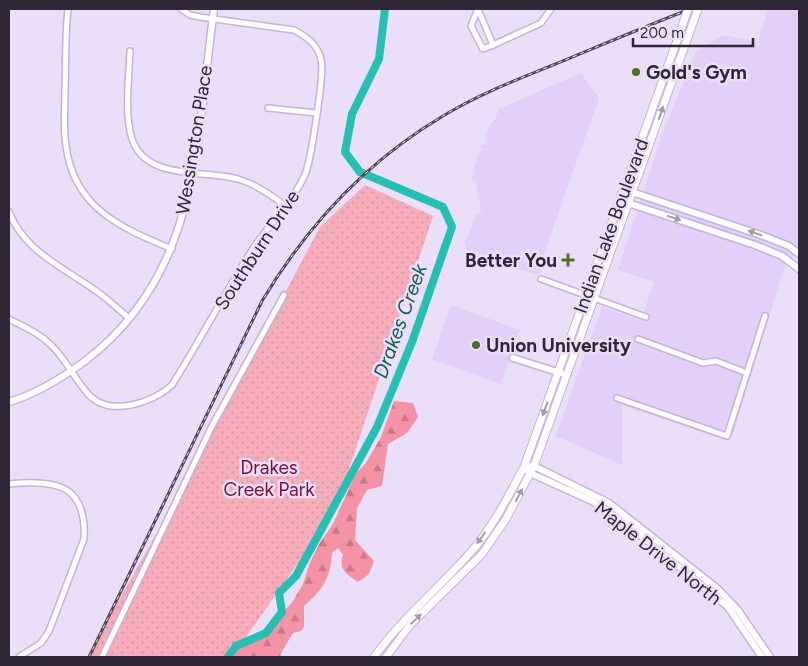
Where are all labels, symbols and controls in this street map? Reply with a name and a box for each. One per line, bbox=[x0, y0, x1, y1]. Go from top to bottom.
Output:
scale bar bbox=[633, 15, 753, 47]
text: 200 m bbox=[640, 24, 684, 42]
place label: Gold's Gym bbox=[646, 61, 747, 84]
street label: Wessington Place bbox=[171, 64, 217, 216]
marker: Gold's Gym bbox=[630, 66, 642, 78]
one-way arrow bbox=[657, 105, 665, 120]
street label: Indian Lake Boulevard bbox=[569, 135, 653, 317]
street label: Southburn Drive bbox=[210, 186, 304, 314]
one-way arrow bbox=[667, 215, 682, 222]
one-way arrow bbox=[748, 229, 763, 237]
place label: Better You bbox=[465, 249, 557, 272]
marker: Better You bbox=[561, 253, 575, 267]
water label: Drakes Creek bbox=[368, 259, 432, 381]
place label: Union University bbox=[486, 334, 631, 357]
marker: Union University bbox=[470, 339, 482, 351]
one-way arrow bbox=[541, 401, 548, 416]
park label: Drakes Creek Park bbox=[224, 456, 315, 501]
one-way arrow bbox=[515, 487, 523, 502]
street label: Maple Drive North bbox=[590, 496, 726, 610]
one-way arrow bbox=[476, 531, 486, 545]
one-way arrow bbox=[410, 613, 422, 625]

